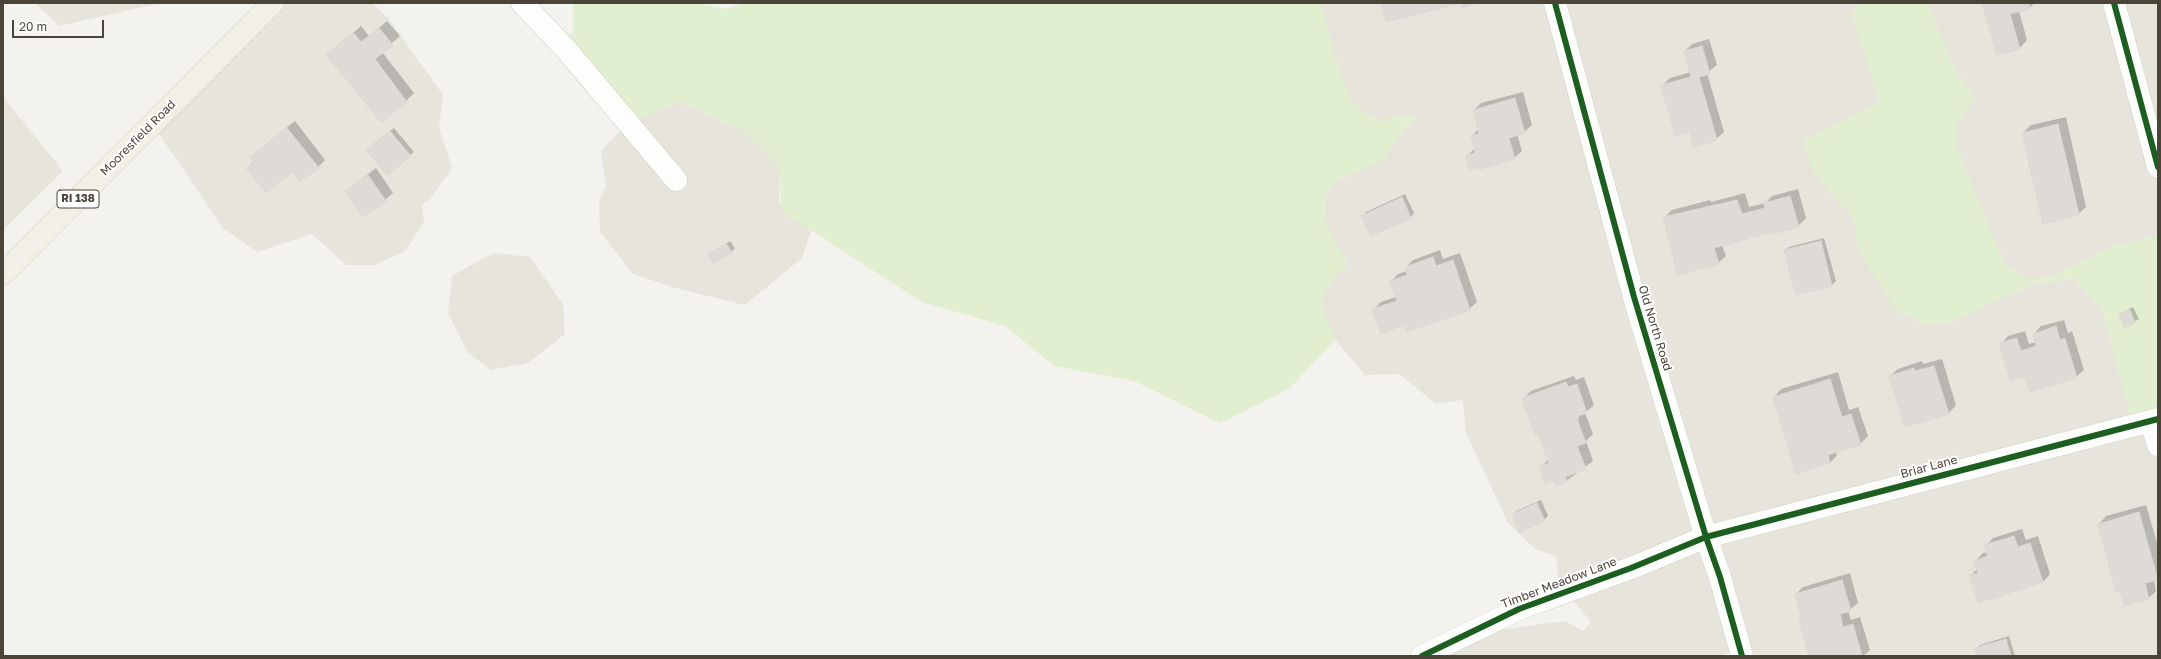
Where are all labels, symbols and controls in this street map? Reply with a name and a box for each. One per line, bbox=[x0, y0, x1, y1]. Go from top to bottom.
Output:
scale bar bbox=[14, 12, 106, 38]
text: 20 m bbox=[19, 19, 47, 34]
street label: Mooresfield Road bbox=[97, 97, 179, 179]
road number: RI 138 bbox=[57, 190, 99, 208]
street label: Old North Road bbox=[1635, 283, 1675, 373]
street label: Briar Lane bbox=[1899, 452, 1959, 482]
street label: Timber Meadow Lane bbox=[1499, 554, 1619, 612]

